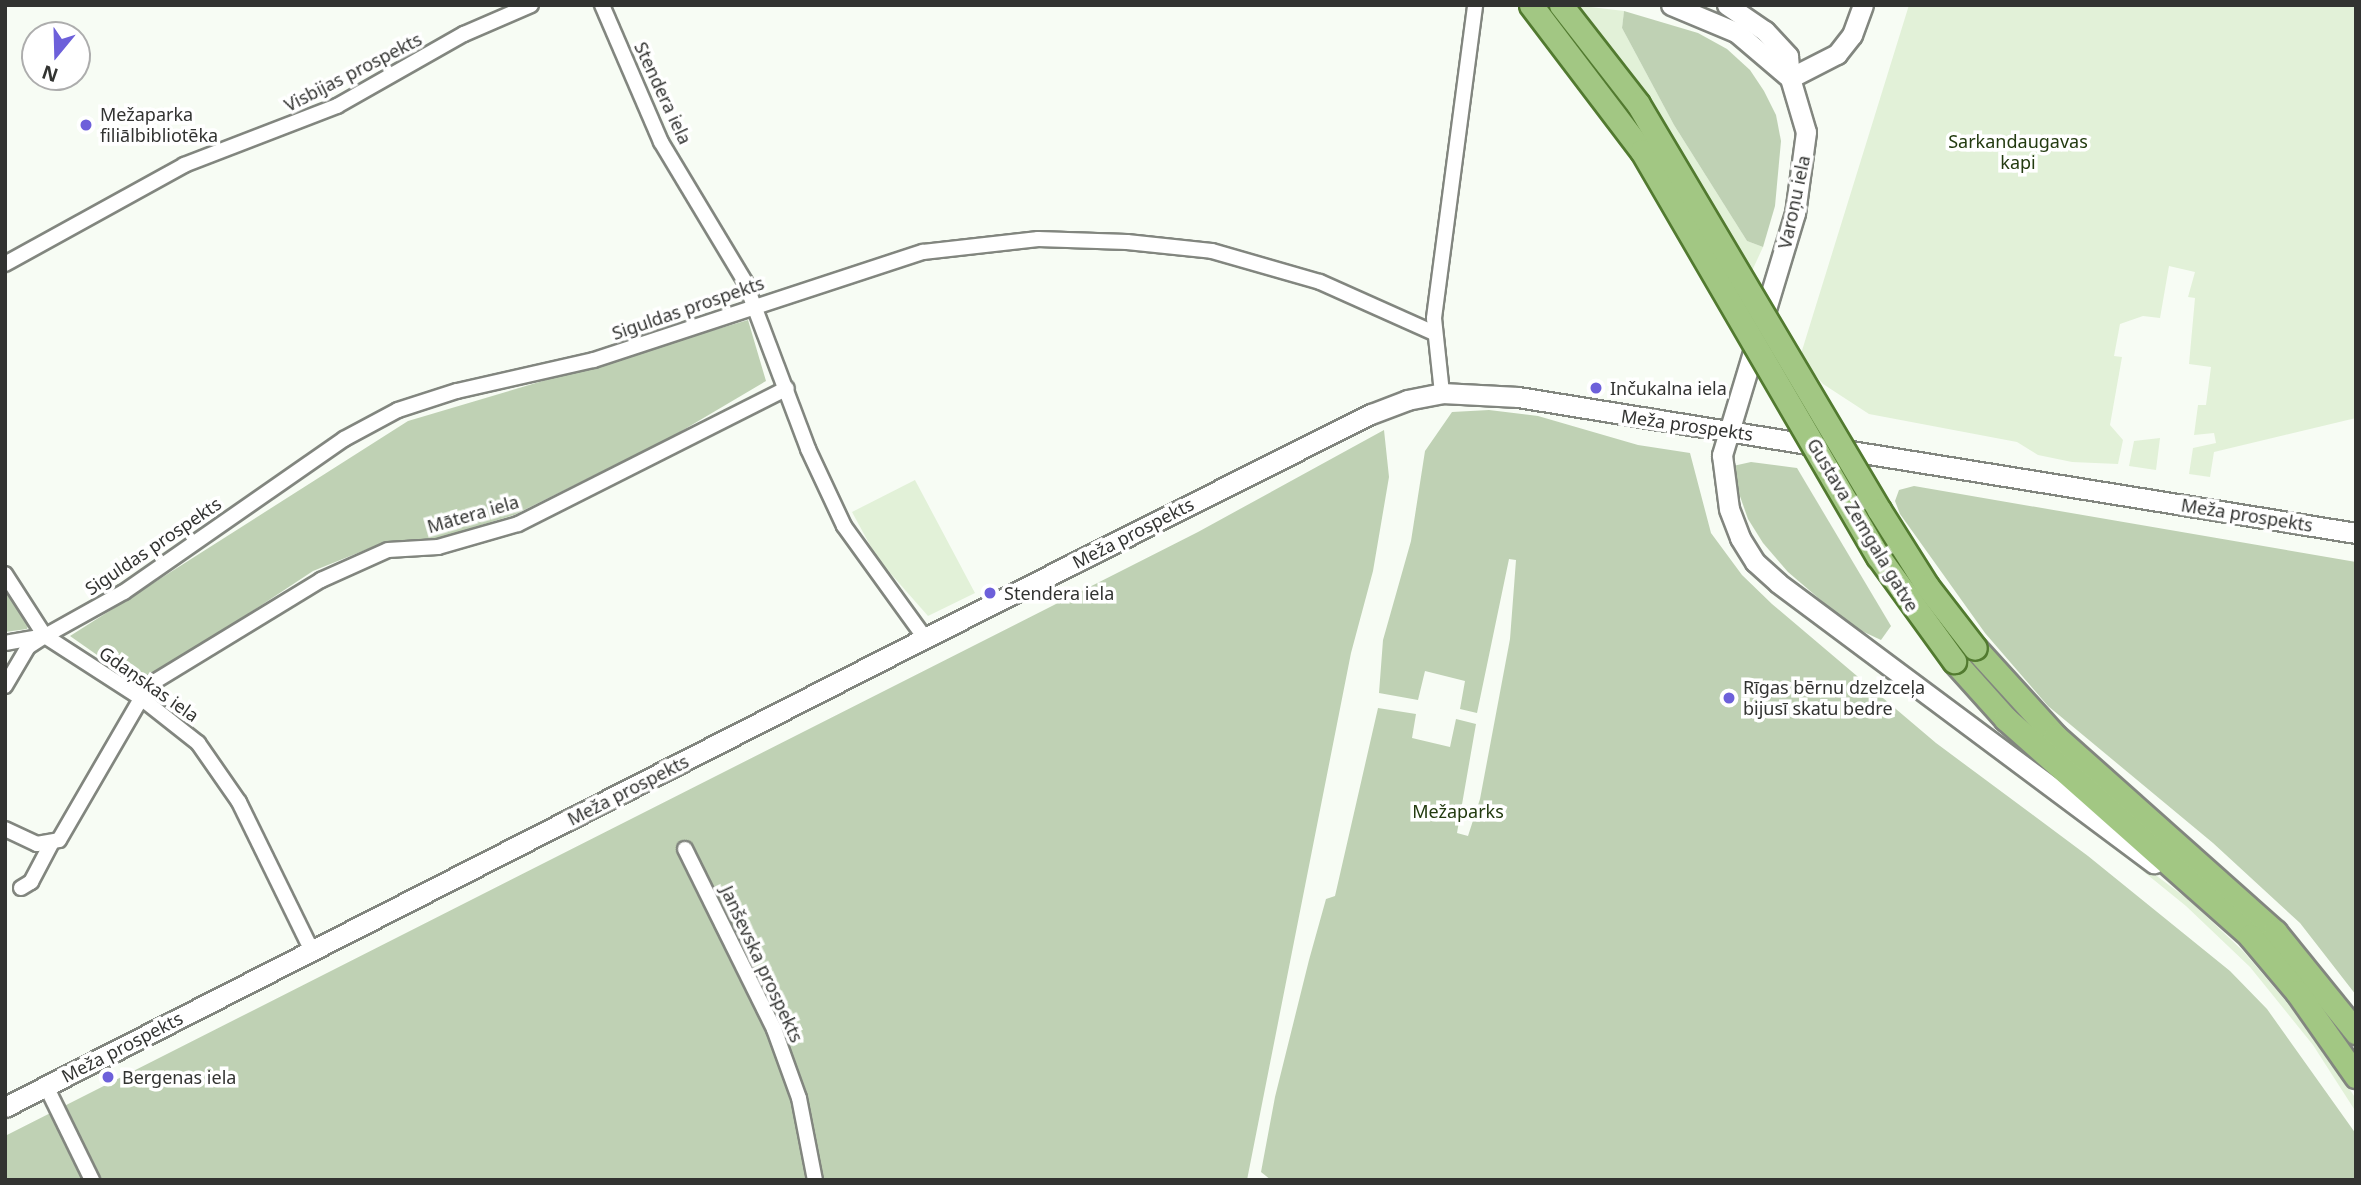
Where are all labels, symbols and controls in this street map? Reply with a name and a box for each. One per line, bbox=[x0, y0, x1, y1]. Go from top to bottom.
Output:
north arrow bbox=[21, 21, 91, 91]
street label: Visbijas prospekts bbox=[281, 28, 425, 116]
street label: Stendera iela bbox=[630, 38, 696, 148]
text: N bbox=[38, 59, 61, 89]
place label: Mežaparka filiālbibliotēka bbox=[100, 104, 218, 146]
marker: Mežaparka filiālbibliotēka bbox=[78, 117, 94, 133]
park label: Sarkandaugavas kapi bbox=[1948, 131, 2088, 174]
street label: Varoņu iela bbox=[1774, 153, 1814, 251]
street label: Siguldas prospekts bbox=[609, 272, 767, 344]
place label: Inčukalna iela bbox=[1610, 377, 1727, 399]
marker: Inčukalna iela bbox=[1588, 380, 1604, 396]
street label: Meža prospekts bbox=[1620, 405, 1754, 445]
street label: Gustava Zemgala gatve bbox=[1803, 434, 1923, 616]
street label: Mātera iela bbox=[425, 491, 521, 537]
street label: Siguldas prospekts bbox=[81, 492, 225, 600]
street label: Meža prospekts bbox=[1069, 493, 1197, 573]
street label: Meža prospekts bbox=[2180, 494, 2314, 536]
place label: Stendera iela bbox=[1004, 582, 1114, 604]
marker: Stendera iela bbox=[982, 585, 998, 601]
street label: Gdaņskas iela bbox=[95, 642, 203, 726]
place label: Rīgas bērnu dzelzceļa bijusī skatu bedre bbox=[1743, 677, 1925, 720]
marker: Rīgas bērnu dzelzceļa bijusī skatu bedre bbox=[1721, 690, 1737, 706]
street label: Meža prospekts bbox=[564, 750, 692, 830]
park label: Mežaparks bbox=[1412, 800, 1504, 822]
street label: Janševska prospekts bbox=[716, 882, 808, 1046]
street label: Meža prospekts bbox=[58, 1007, 186, 1087]
place label: Bergenas iela bbox=[122, 1066, 236, 1088]
marker: Bergenas iela bbox=[100, 1069, 116, 1085]

